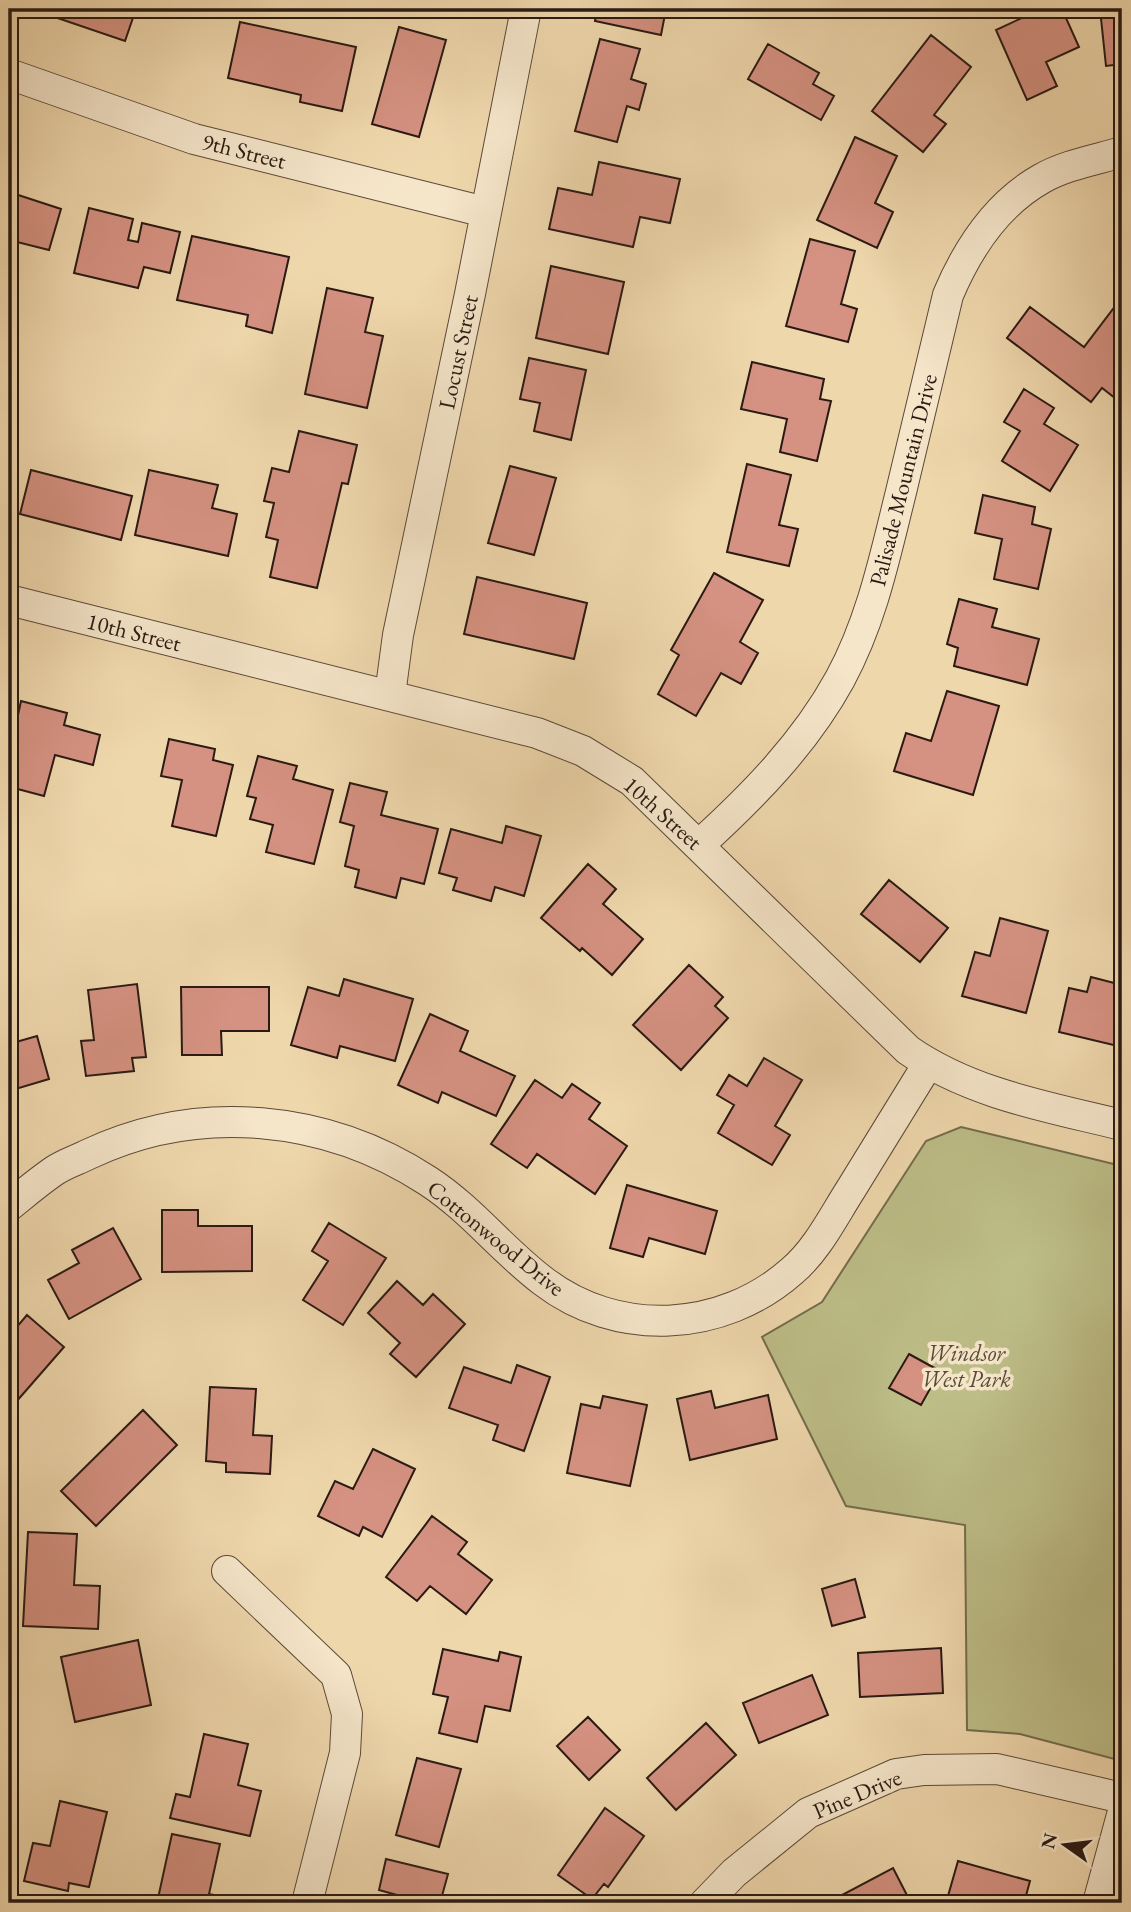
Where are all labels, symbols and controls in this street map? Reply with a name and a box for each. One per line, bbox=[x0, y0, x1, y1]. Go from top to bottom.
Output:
street label: 9th Street bbox=[199, 126, 290, 176]
street label: Locust Street bbox=[431, 291, 485, 412]
street label: Palisade Mountain Drive bbox=[862, 371, 944, 589]
street label: 10th Street bbox=[84, 606, 185, 658]
street label: 10th Street bbox=[617, 770, 709, 857]
street label: Cottonwood Drive bbox=[421, 1173, 571, 1303]
park label: Windsor West Park bbox=[921, 1338, 1011, 1394]
street label: Pine Drive bbox=[808, 1762, 906, 1826]
north arrow bbox=[1030, 1811, 1100, 1881]
text: N bbox=[1035, 1830, 1063, 1851]

